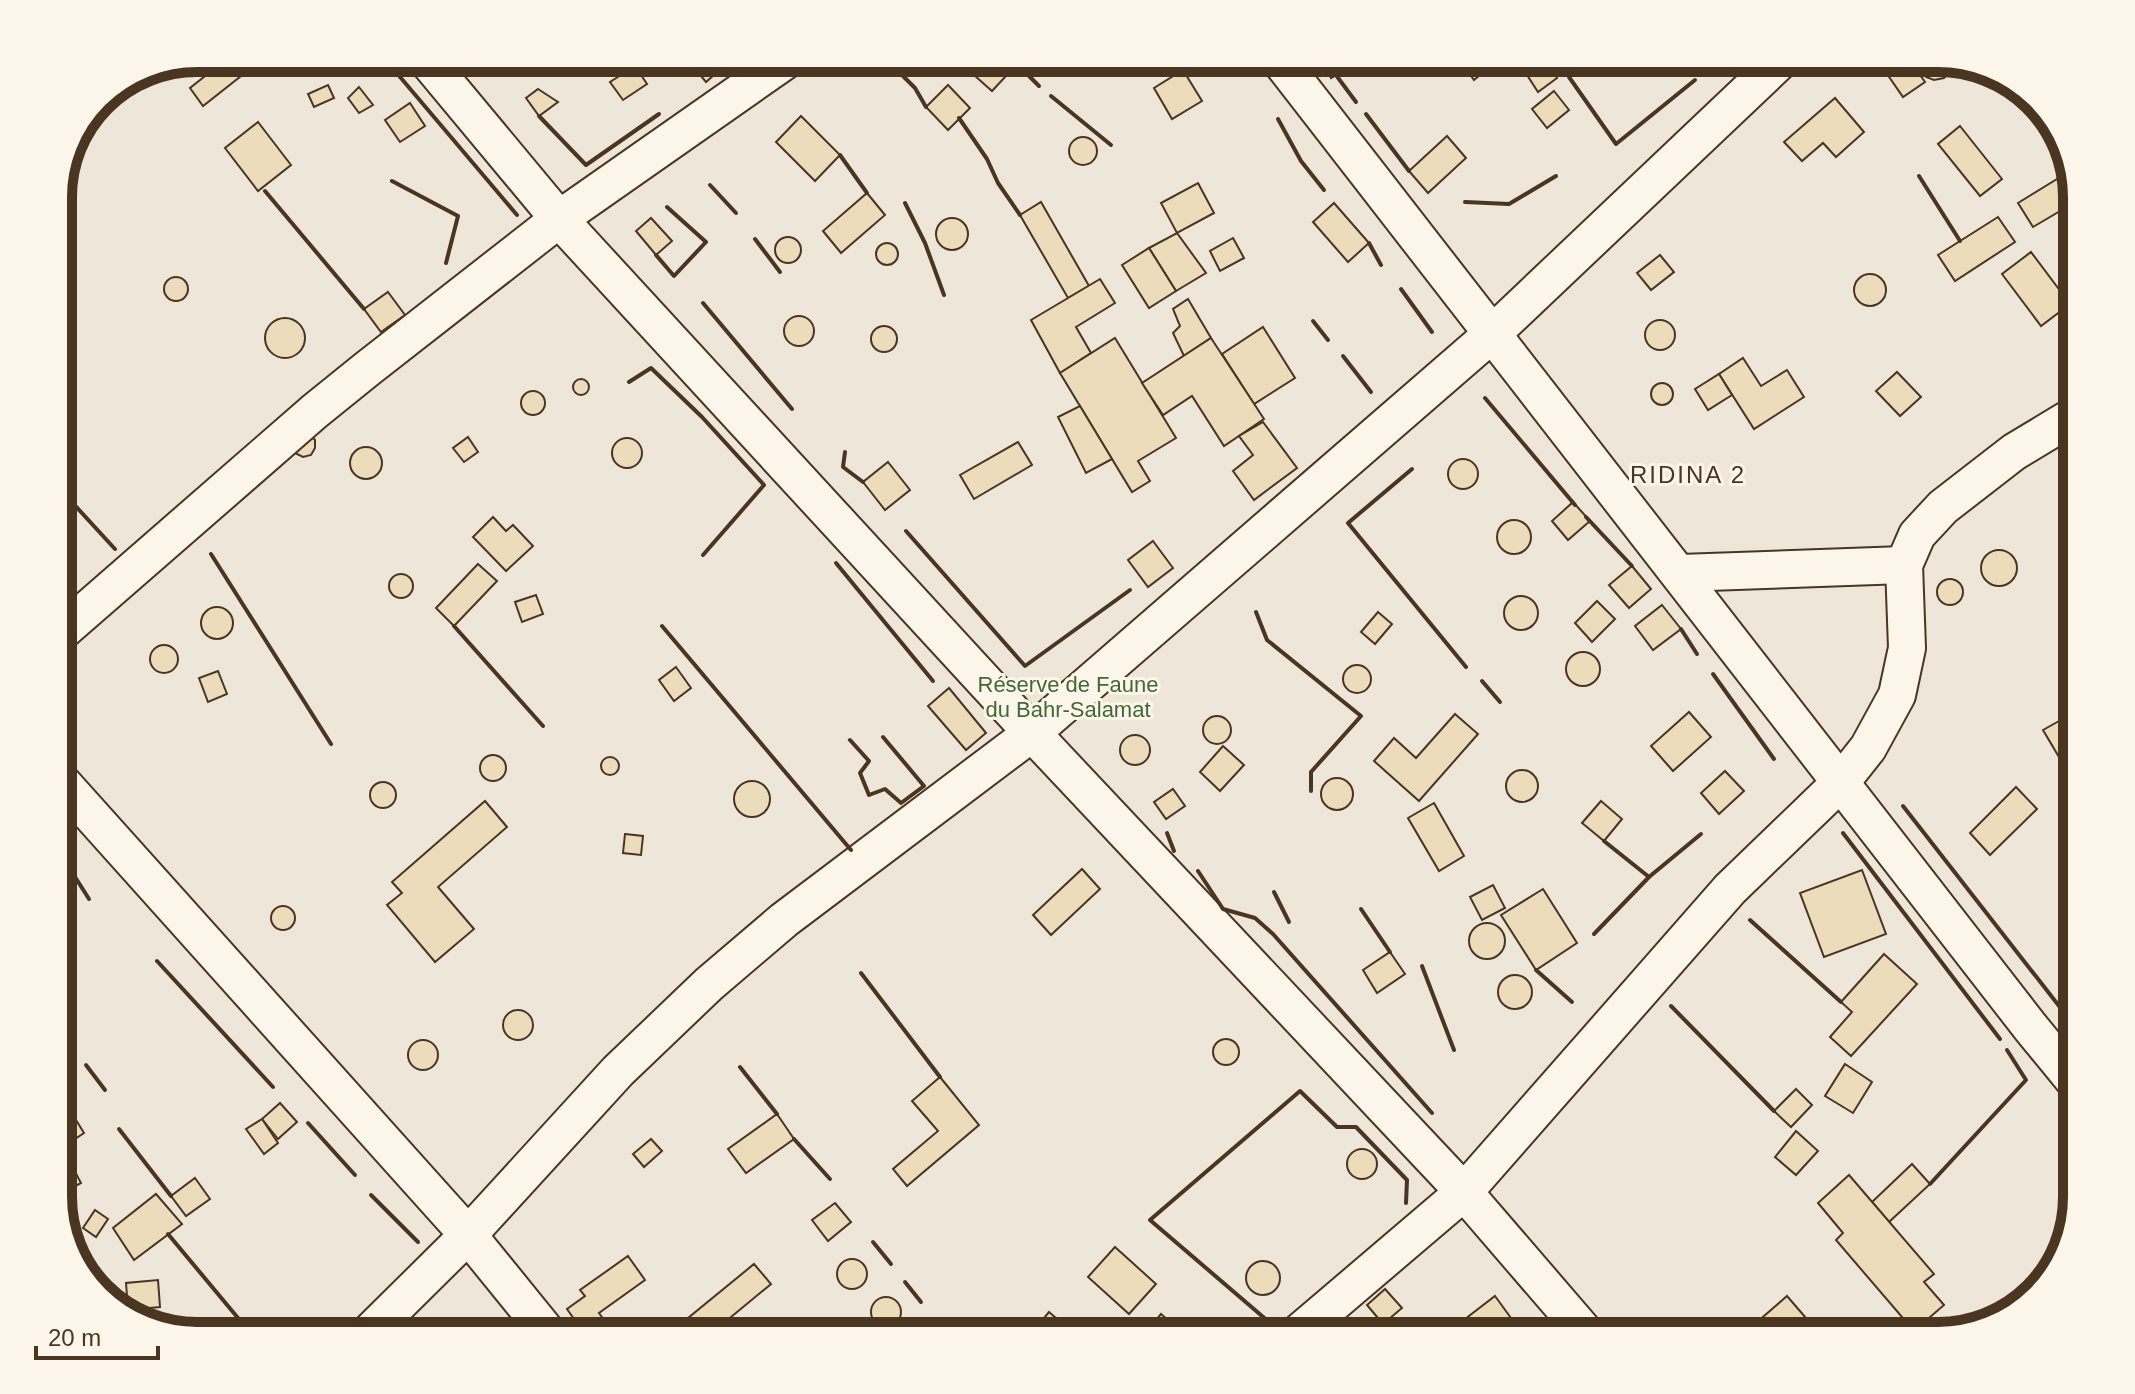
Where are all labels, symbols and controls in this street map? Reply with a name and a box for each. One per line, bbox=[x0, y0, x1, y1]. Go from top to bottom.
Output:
district label: RIDINA 2 bbox=[1630, 461, 1746, 488]
park label: Réserve de Faune du Bahr-Salamat bbox=[978, 672, 1159, 722]
scale bar bbox=[36, 1310, 158, 1360]
text: 20 m bbox=[48, 1324, 101, 1351]

